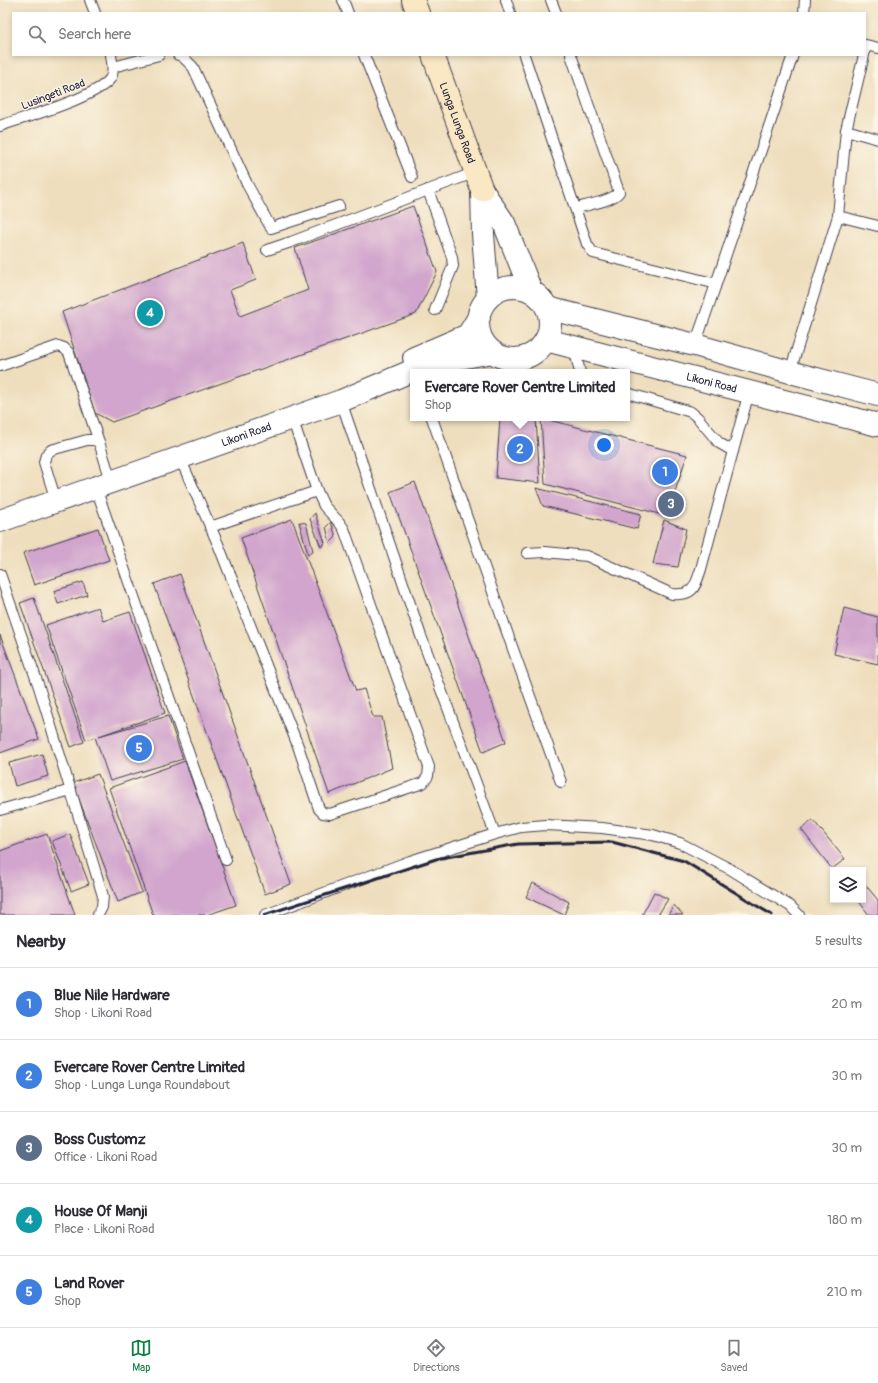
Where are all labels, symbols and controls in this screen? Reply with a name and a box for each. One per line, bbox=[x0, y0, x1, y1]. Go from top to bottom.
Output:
search box bbox=[12, 12, 866, 56]
icon: search bbox=[26, 23, 48, 45]
text: Search here bbox=[58, 25, 131, 44]
street label: Lusingeti Road bbox=[19, 76, 87, 113]
street label: Lunga Lunga Road bbox=[436, 81, 478, 165]
pin: 4 bbox=[137, 298, 163, 328]
popup bbox=[410, 369, 630, 421]
street label: Likoni Road bbox=[685, 370, 738, 396]
text: Evercare Rover Centre Limited bbox=[424, 378, 616, 397]
text: Shop bbox=[424, 397, 451, 413]
street label: Likoni Road bbox=[220, 420, 273, 450]
pin: 2 bbox=[507, 434, 533, 464]
your location bbox=[594, 435, 614, 455]
pin: 1 bbox=[652, 457, 678, 487]
pin: 3 bbox=[658, 489, 684, 519]
pin: 5 bbox=[126, 733, 152, 763]
map controls bbox=[830, 867, 866, 903]
button: layers bbox=[830, 867, 866, 903]
text: Nearby bbox=[16, 931, 65, 952]
text: 5 results bbox=[815, 933, 862, 949]
text: Blue Nile Hardware bbox=[54, 986, 170, 1005]
text: 1 bbox=[26, 996, 32, 1012]
text: 20 m bbox=[831, 996, 862, 1012]
text: Shop · Likoni Road bbox=[54, 1005, 152, 1021]
text: Evercare Rover Centre Limited bbox=[54, 1058, 245, 1077]
text: 2 bbox=[25, 1068, 33, 1084]
text: 30 m bbox=[832, 1068, 862, 1084]
text: Shop · Lunga Lunga Roundabout bbox=[54, 1077, 230, 1093]
text: Boss Customz bbox=[54, 1130, 146, 1149]
text: 3 bbox=[25, 1140, 33, 1156]
text: 30 m bbox=[832, 1140, 862, 1156]
text: Office · Likoni Road bbox=[54, 1149, 157, 1165]
text: House Of Manji bbox=[54, 1202, 147, 1221]
text: 4 bbox=[25, 1212, 33, 1228]
text: 180 m bbox=[827, 1212, 862, 1228]
text: Place · Likoni Road bbox=[54, 1221, 155, 1237]
text: Land Rover bbox=[54, 1274, 124, 1293]
text: 5 bbox=[25, 1284, 33, 1300]
text: 210 m bbox=[826, 1284, 862, 1300]
text: Shop bbox=[54, 1293, 81, 1309]
tab: Map bbox=[130, 1337, 152, 1374]
tab: Directions bbox=[413, 1337, 460, 1374]
tab: Saved bbox=[720, 1337, 748, 1374]

